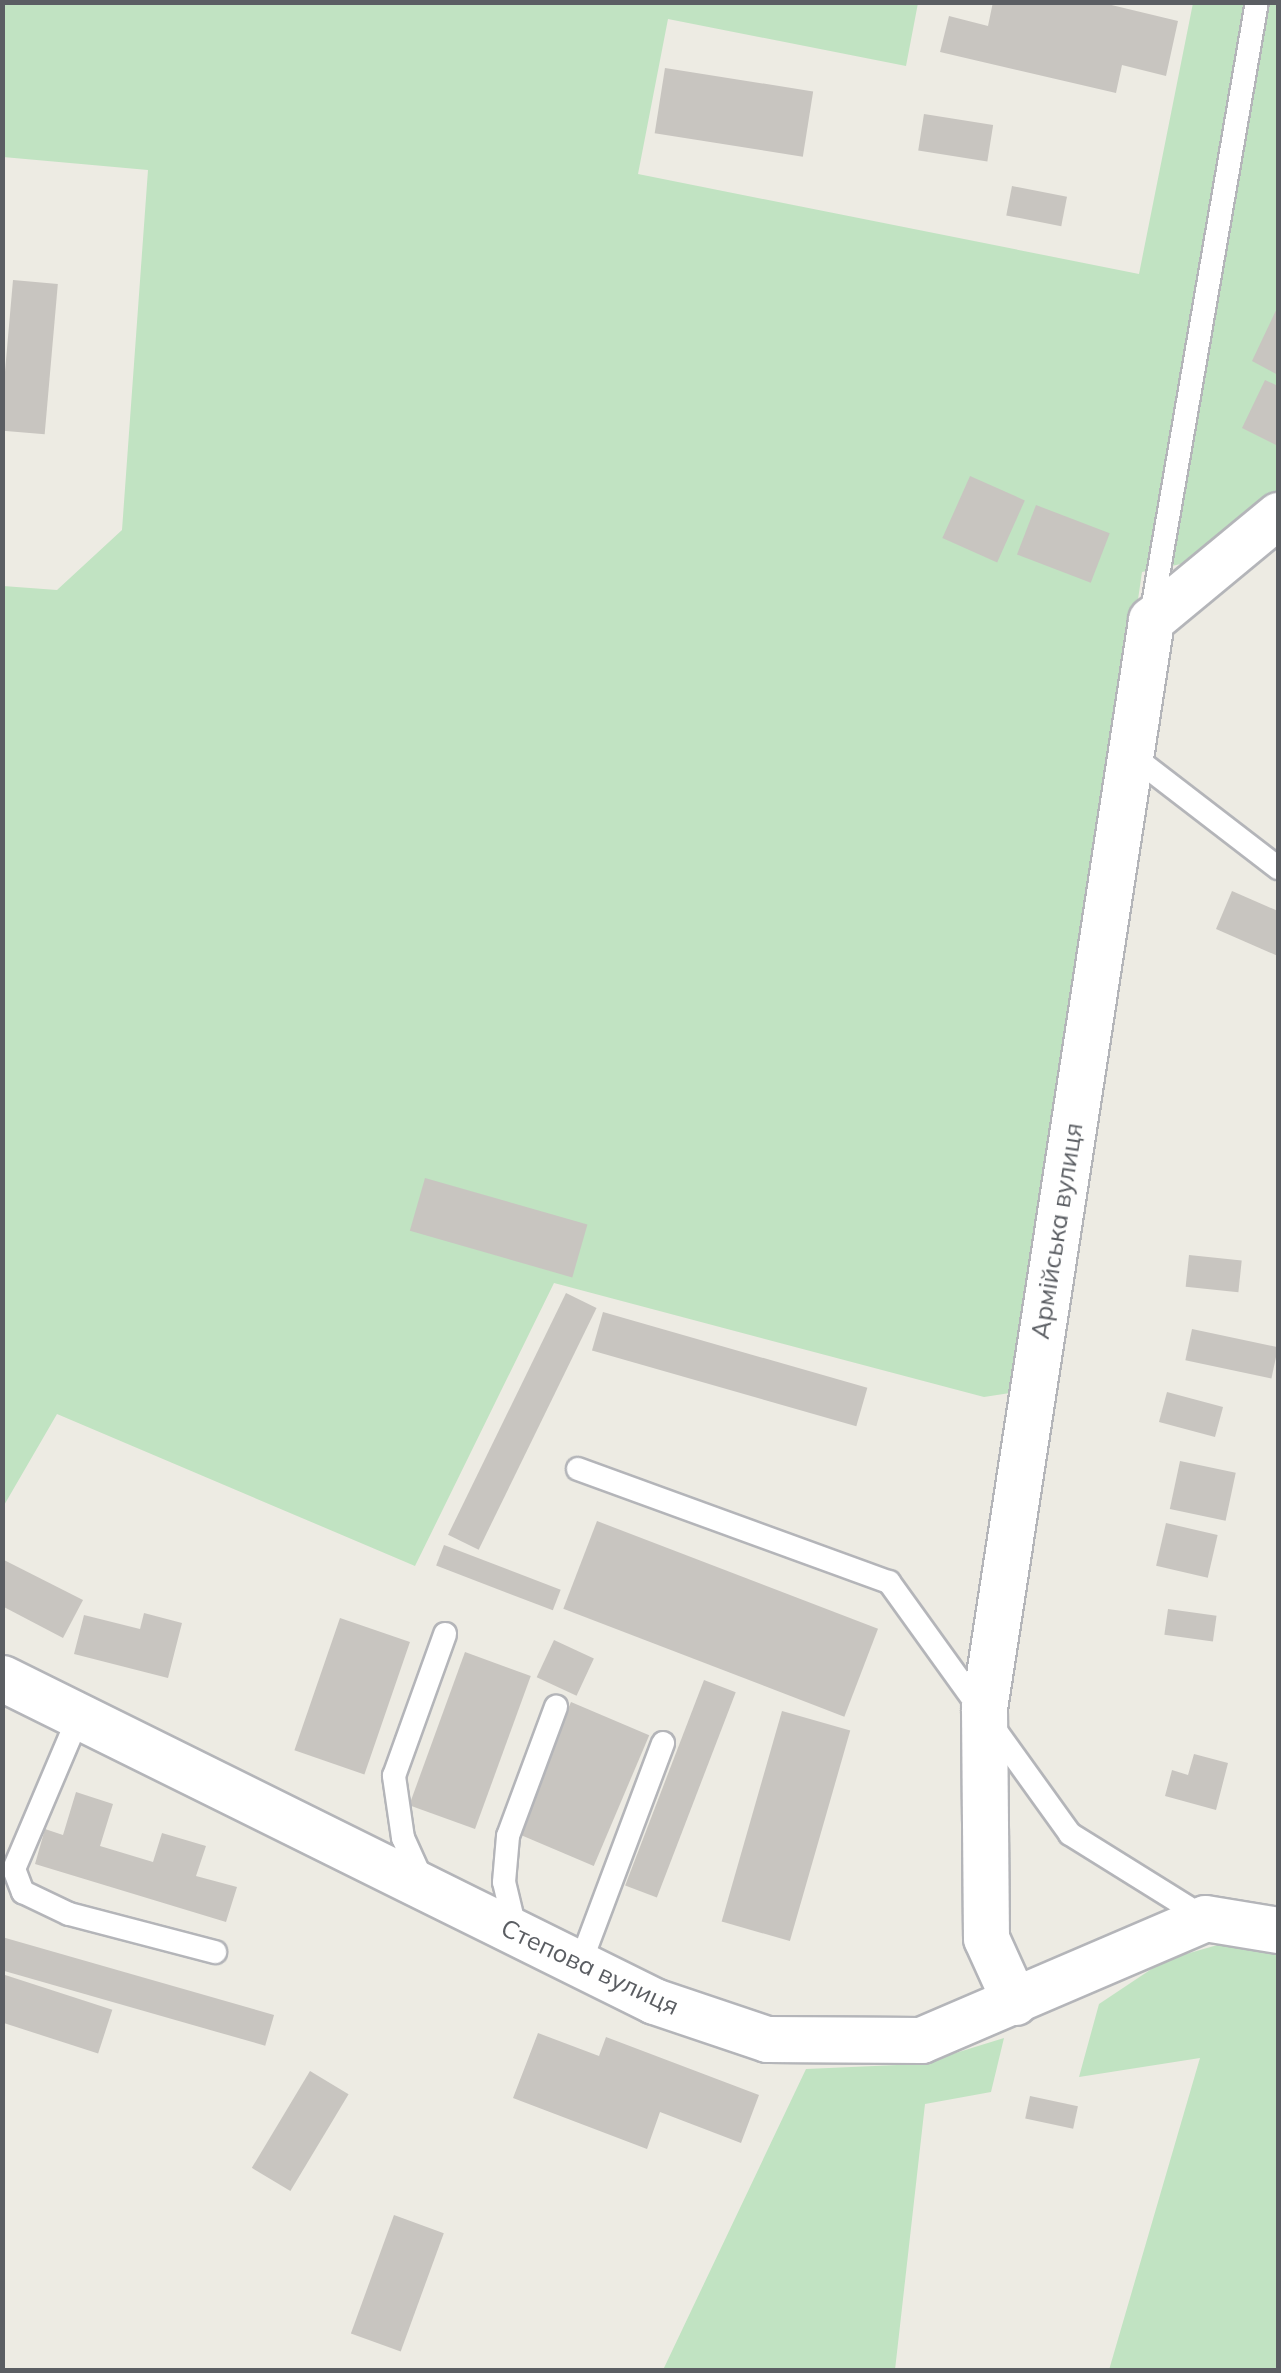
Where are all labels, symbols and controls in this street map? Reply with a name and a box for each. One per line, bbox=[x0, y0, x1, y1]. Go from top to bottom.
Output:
street label: Армійська вулиця bbox=[1025, 1121, 1089, 1341]
street label: Степова вулиця bbox=[496, 1913, 684, 2021]

